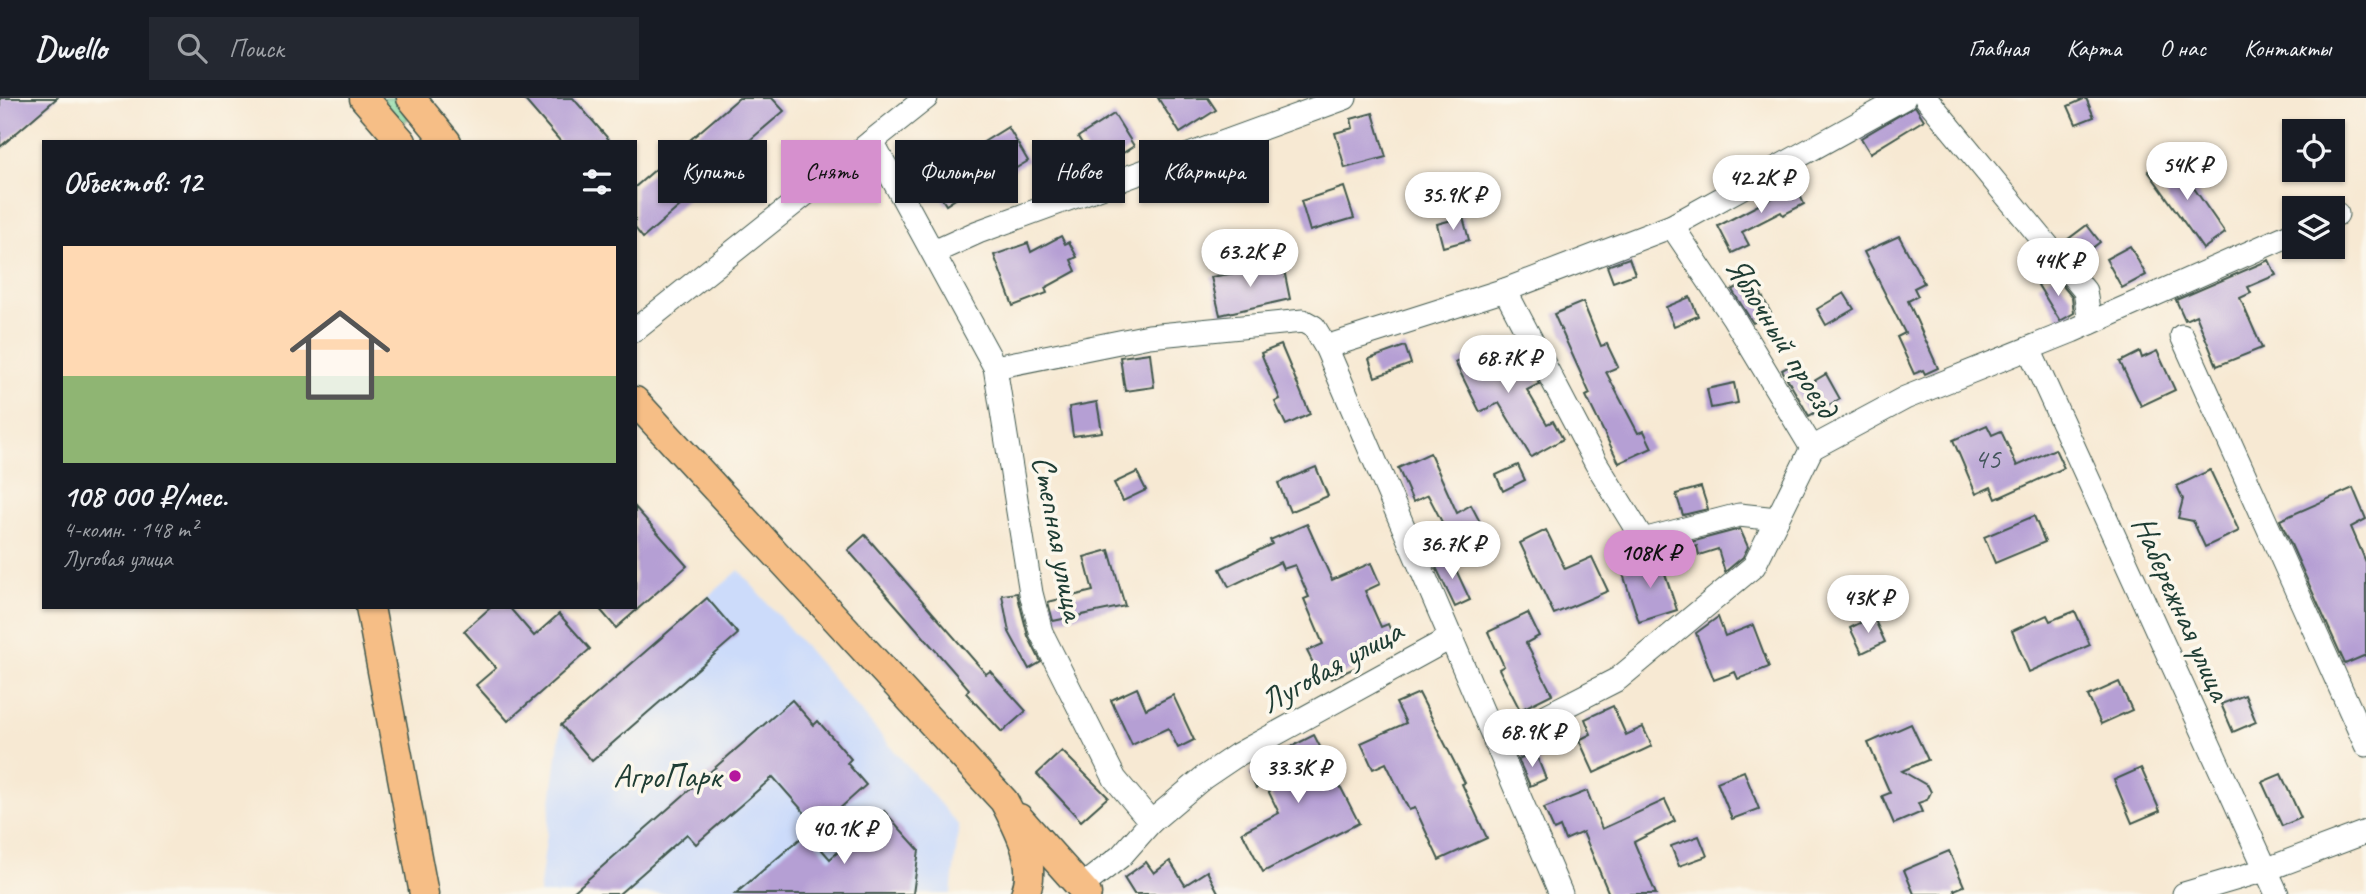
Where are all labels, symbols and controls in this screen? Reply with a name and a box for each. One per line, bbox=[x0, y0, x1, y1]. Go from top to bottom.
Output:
search box bbox=[149, 17, 639, 80]
text: Dwello bbox=[35, 27, 107, 69]
icon: search bbox=[173, 29, 211, 67]
text: Поиск bbox=[229, 32, 284, 65]
text: Главная bbox=[1968, 33, 2029, 63]
text: Карта bbox=[2067, 33, 2121, 63]
text: О нас bbox=[2159, 33, 2206, 63]
text: Контакты bbox=[2244, 33, 2331, 63]
map controls bbox=[2282, 119, 2345, 259]
button: locate bbox=[2282, 119, 2345, 182]
chip: Купить bbox=[658, 140, 767, 203]
chip: Снять bbox=[781, 140, 881, 203]
chip: Фильтры bbox=[895, 140, 1018, 203]
chip: Новое bbox=[1032, 140, 1125, 203]
chip: Квартира bbox=[1139, 140, 1269, 203]
pin: 54K ₽ bbox=[2138, 142, 2236, 202]
text: 54K ₽ bbox=[2162, 150, 2212, 179]
pin: 42.2K ₽ bbox=[1696, 156, 1826, 215]
text: Объектов: 12 bbox=[63, 163, 202, 201]
icon: filters bbox=[578, 163, 616, 201]
text: 42.2K ₽ bbox=[1729, 163, 1793, 192]
pin: 35.9K ₽ bbox=[1388, 172, 1518, 232]
text: 35.9K ₽ bbox=[1421, 180, 1485, 209]
button: layers bbox=[2282, 196, 2345, 259]
pin: 63.2K ₽ bbox=[1185, 230, 1315, 289]
text: 63.2K ₽ bbox=[1217, 237, 1283, 266]
pin: 44K ₽ bbox=[2009, 238, 2107, 298]
text: 44K ₽ bbox=[2033, 246, 2083, 275]
street label: Яблочный проезд bbox=[1716, 249, 1850, 428]
icon: home bbox=[277, 292, 403, 418]
pin: 68.7K ₽ bbox=[1443, 336, 1573, 395]
text: 68.7K ₽ bbox=[1475, 343, 1541, 372]
house number: 45 bbox=[1974, 439, 2002, 477]
street label: Степная улица bbox=[1022, 452, 1096, 626]
text: 108 000 ₽/мес. bbox=[63, 477, 228, 515]
street label: Набережная улица bbox=[2123, 509, 2242, 709]
text: 4-комн. · 148 m² bbox=[63, 515, 197, 544]
pin: 36.7K ₽ bbox=[1387, 522, 1517, 581]
text: 36.7K ₽ bbox=[1419, 529, 1485, 558]
pin: 108K ₽ bbox=[1593, 531, 1707, 590]
text: 108K ₽ bbox=[1620, 538, 1680, 567]
text: Луговая улица bbox=[63, 544, 172, 573]
pin: 43K ₽ bbox=[1819, 575, 1917, 635]
text: 43K ₽ bbox=[1843, 583, 1893, 612]
street label: Луговая улица bbox=[1252, 608, 1412, 722]
pin: 68.9K ₽ bbox=[1467, 710, 1597, 769]
text: 68.9K ₽ bbox=[1500, 717, 1564, 746]
pin: 33.3K ₽ bbox=[1233, 746, 1363, 805]
text: 33.3K ₽ bbox=[1266, 753, 1330, 782]
place label: АгроПарк bbox=[613, 755, 724, 797]
marker: АгроПарк bbox=[727, 768, 743, 784]
pin: 40.1K ₽ bbox=[779, 806, 909, 866]
text: 40.1K ₽ bbox=[812, 814, 876, 843]

